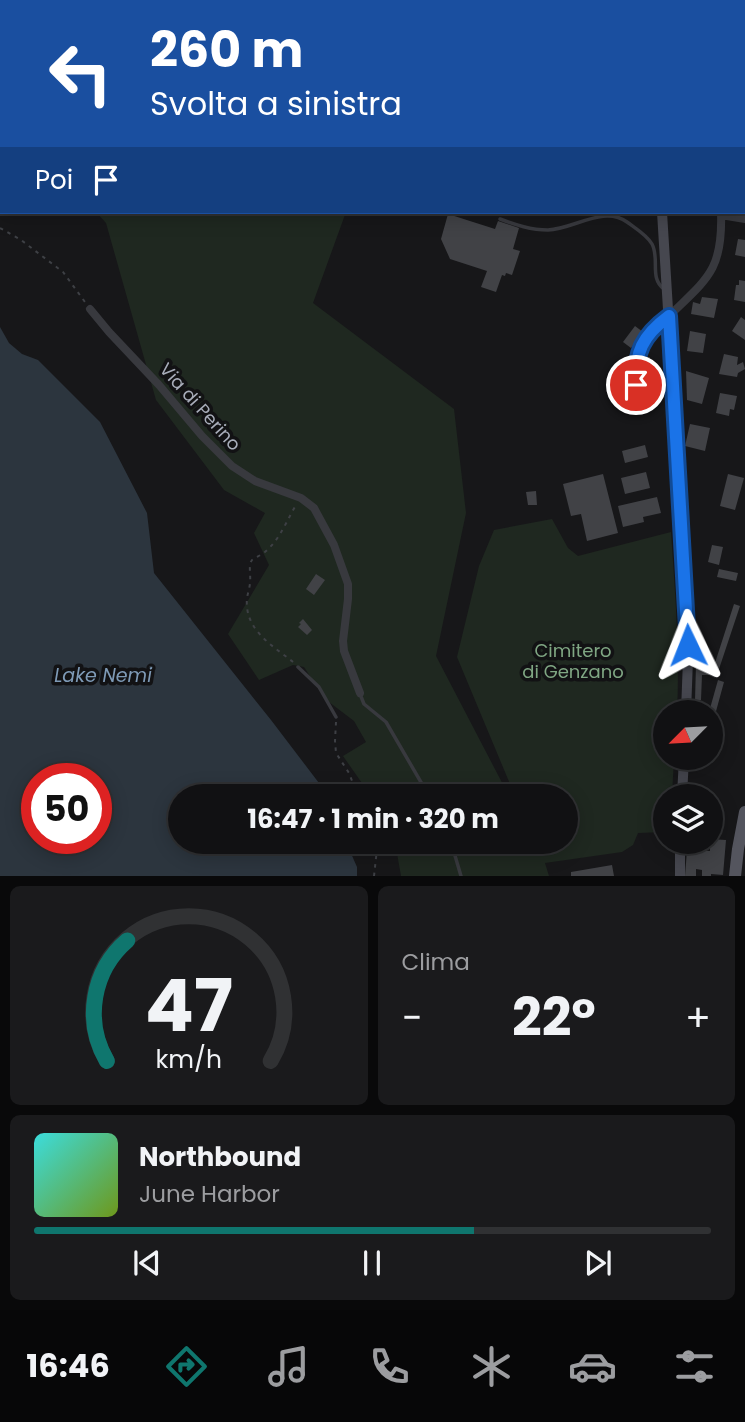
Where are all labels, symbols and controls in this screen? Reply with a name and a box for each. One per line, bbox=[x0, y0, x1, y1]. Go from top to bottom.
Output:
text: 260 m bbox=[150, 16, 303, 84]
icon: left bbox=[35, 28, 126, 119]
text: Svolta a sinistra bbox=[150, 81, 402, 126]
icon: arrive bbox=[87, 161, 125, 199]
text: Poi bbox=[35, 162, 73, 198]
pin bbox=[606, 355, 666, 415]
street label: Via di Perino bbox=[154, 357, 247, 456]
icon: arrive bbox=[617, 366, 655, 404]
position arrow bbox=[651, 608, 725, 682]
park label: Cimitero di Genzano bbox=[522, 638, 624, 684]
water label: Lake Nemi bbox=[54, 662, 152, 689]
north arrow bbox=[653, 700, 723, 770]
map controls bbox=[653, 700, 723, 854]
speed limit sign: 50 bbox=[21, 763, 112, 854]
button: layers bbox=[653, 784, 723, 854]
text: 16:47 · 1 min · 320 m bbox=[247, 801, 499, 837]
text: Clima bbox=[402, 946, 470, 978]
text: 47 bbox=[145, 956, 233, 1057]
text: 22° bbox=[512, 981, 595, 1054]
text: − bbox=[402, 991, 422, 1044]
text: + bbox=[685, 991, 711, 1044]
text: km/h bbox=[155, 1042, 222, 1077]
text: Northbound bbox=[139, 1139, 301, 1175]
text: June Harbor bbox=[139, 1178, 280, 1210]
icon: previous bbox=[128, 1244, 166, 1282]
icon: pause bbox=[353, 1244, 391, 1282]
icon: next bbox=[579, 1244, 617, 1282]
icon: directions bbox=[162, 1342, 211, 1391]
icon: music bbox=[264, 1342, 313, 1391]
icon: phone bbox=[365, 1342, 414, 1391]
icon: climate bbox=[467, 1342, 516, 1391]
icon: car bbox=[568, 1342, 617, 1391]
icon: filters bbox=[670, 1342, 719, 1391]
text: 16:46 bbox=[26, 1343, 110, 1388]

